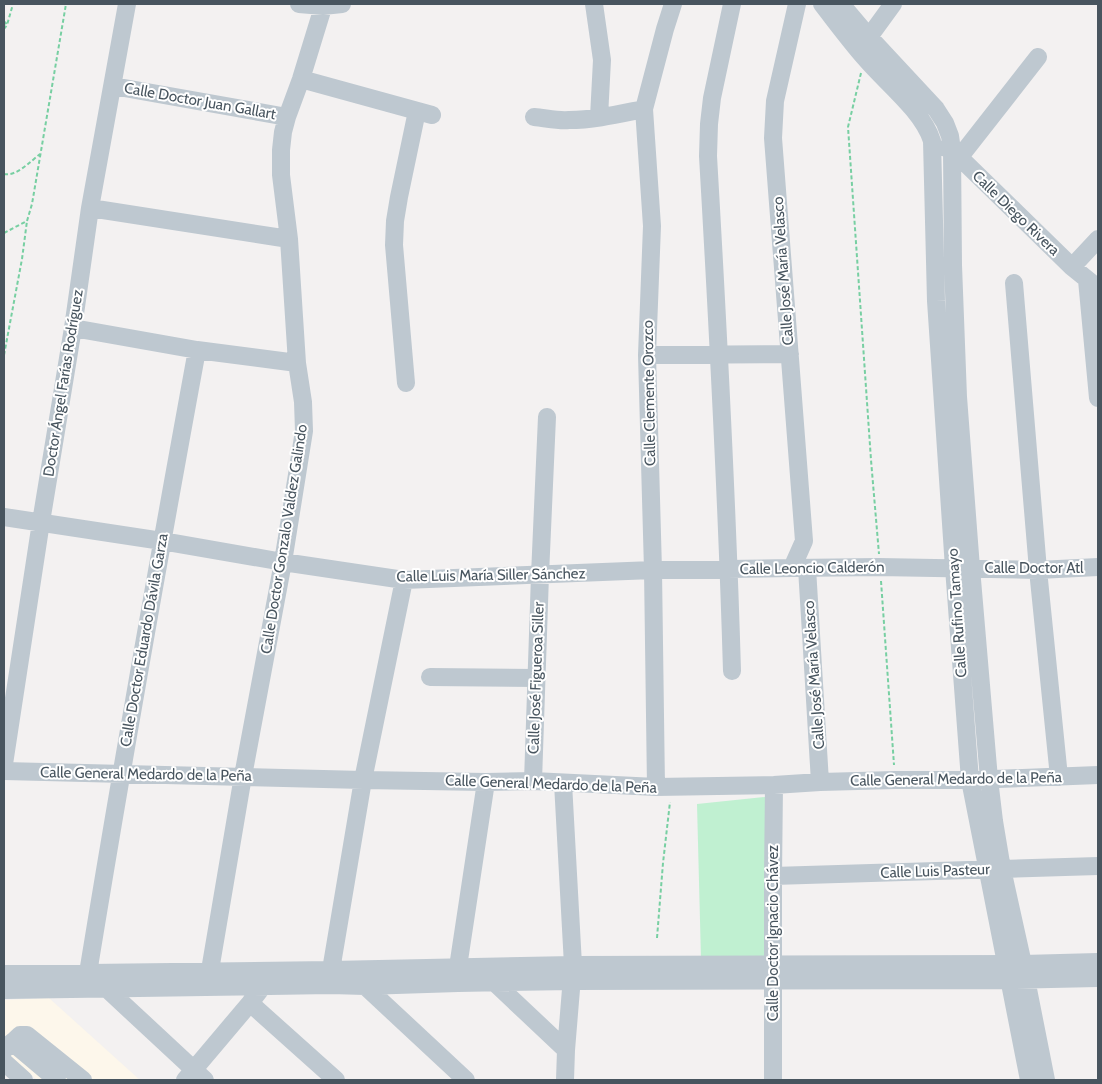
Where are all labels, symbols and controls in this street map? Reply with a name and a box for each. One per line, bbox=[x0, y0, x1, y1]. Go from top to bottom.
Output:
street label: Calle Doctor Juan Gallart bbox=[123, 79, 277, 123]
street label: Calle Diego Rivera bbox=[969, 167, 1064, 260]
street label: Calle José María Velasco bbox=[769, 196, 797, 346]
street label: Doctor Ángel Farías Rodríguez bbox=[38, 288, 87, 478]
street label: Calle Clemente Orozco bbox=[639, 320, 659, 466]
street label: Calle Doctor Gonzalo Valdez Galindo bbox=[257, 423, 311, 655]
street label: Calle Doctor Eduardo Dávila Garza bbox=[116, 531, 172, 748]
street label: Calle Rufino Tamayo bbox=[944, 548, 970, 678]
street label: Calle Leoncio Calderón bbox=[739, 558, 885, 578]
street label: Calle Doctor Atl bbox=[984, 559, 1084, 577]
street label: Calle Luis María Siller Sánchez bbox=[396, 564, 586, 586]
street label: Calle José María Velasco bbox=[800, 600, 828, 750]
street label: Calle José Figueroa Siller bbox=[524, 601, 548, 754]
street label: Calle General Medardo de la Peña bbox=[40, 763, 253, 785]
street label: Calle General Medardo de la Peña bbox=[850, 768, 1063, 790]
street label: Calle General Medardo de la Peña bbox=[445, 771, 658, 797]
street label: Calle Doctor Ignacio Chávez bbox=[764, 845, 782, 1021]
street label: Calle Luis Pasteur bbox=[880, 860, 990, 882]

